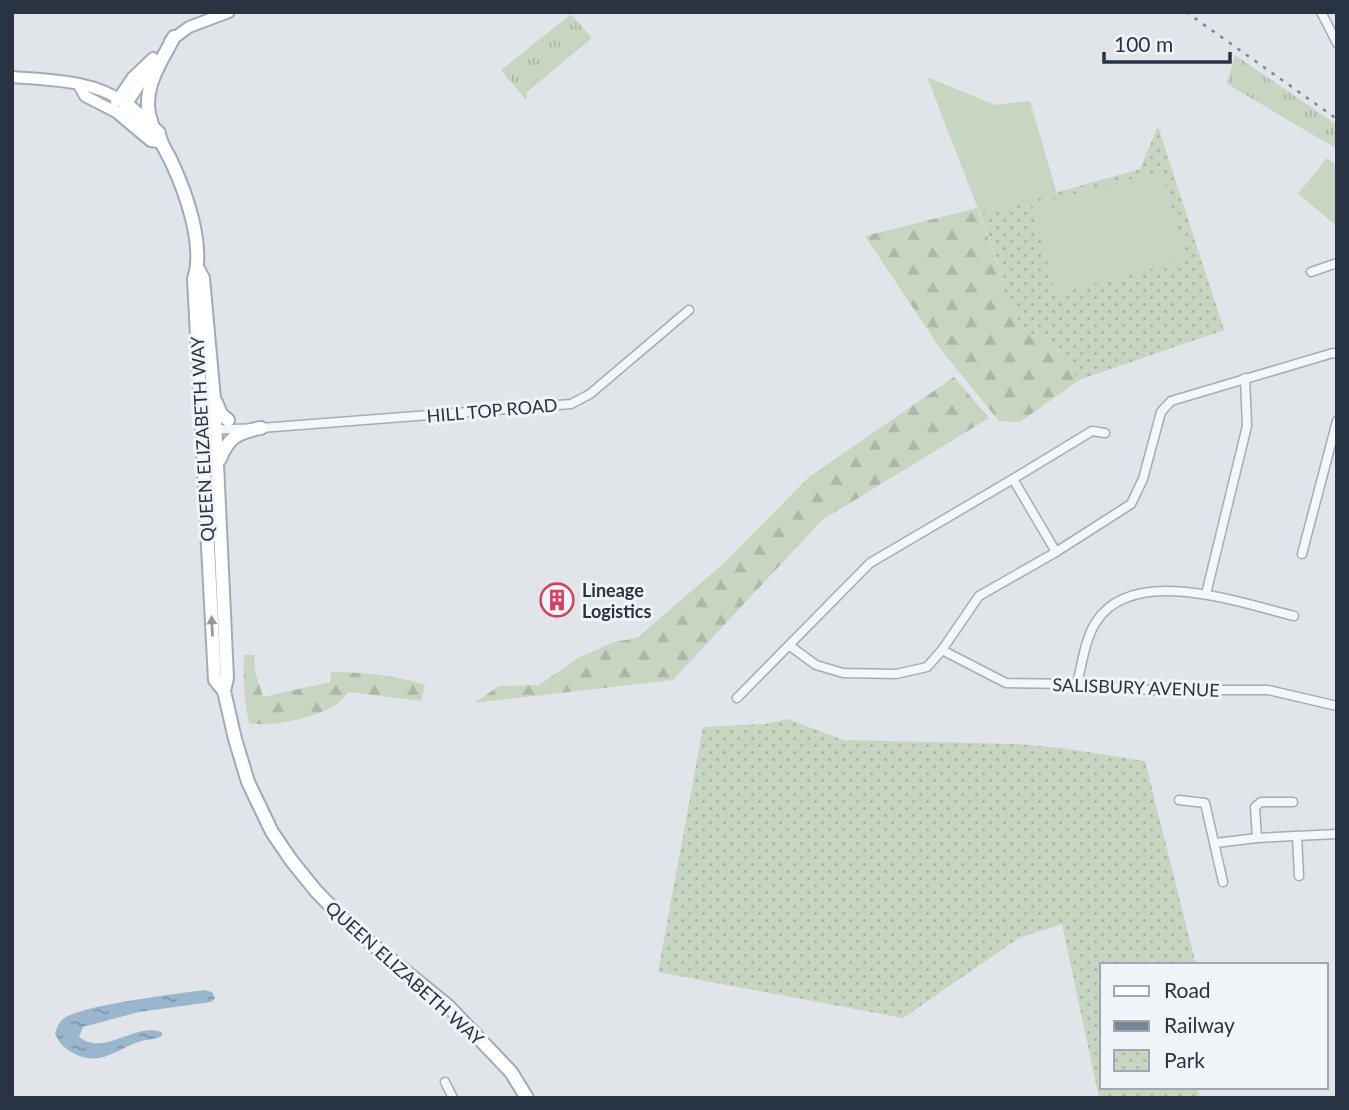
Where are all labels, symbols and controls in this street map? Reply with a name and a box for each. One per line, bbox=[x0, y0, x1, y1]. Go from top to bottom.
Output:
scale bar bbox=[1104, 21, 1230, 65]
text: 100 m bbox=[1114, 31, 1173, 56]
street label: QUEEN ELIZABETH WAY bbox=[186, 335, 218, 542]
street label: HILL TOP ROAD bbox=[426, 393, 558, 427]
place label: Lineage Logistics bbox=[582, 579, 651, 622]
building icon: Lineage Logistics bbox=[538, 581, 576, 619]
one-way arrow bbox=[206, 615, 217, 637]
street label: SALISBURY AVENUE bbox=[1052, 673, 1220, 701]
street label: QUEEN ELIZABETH WAY bbox=[321, 896, 489, 1050]
legend bbox=[1100, 963, 1328, 1089]
text: Road bbox=[1164, 977, 1211, 1002]
text: Railway bbox=[1164, 1012, 1235, 1037]
text: Park bbox=[1164, 1047, 1205, 1072]

